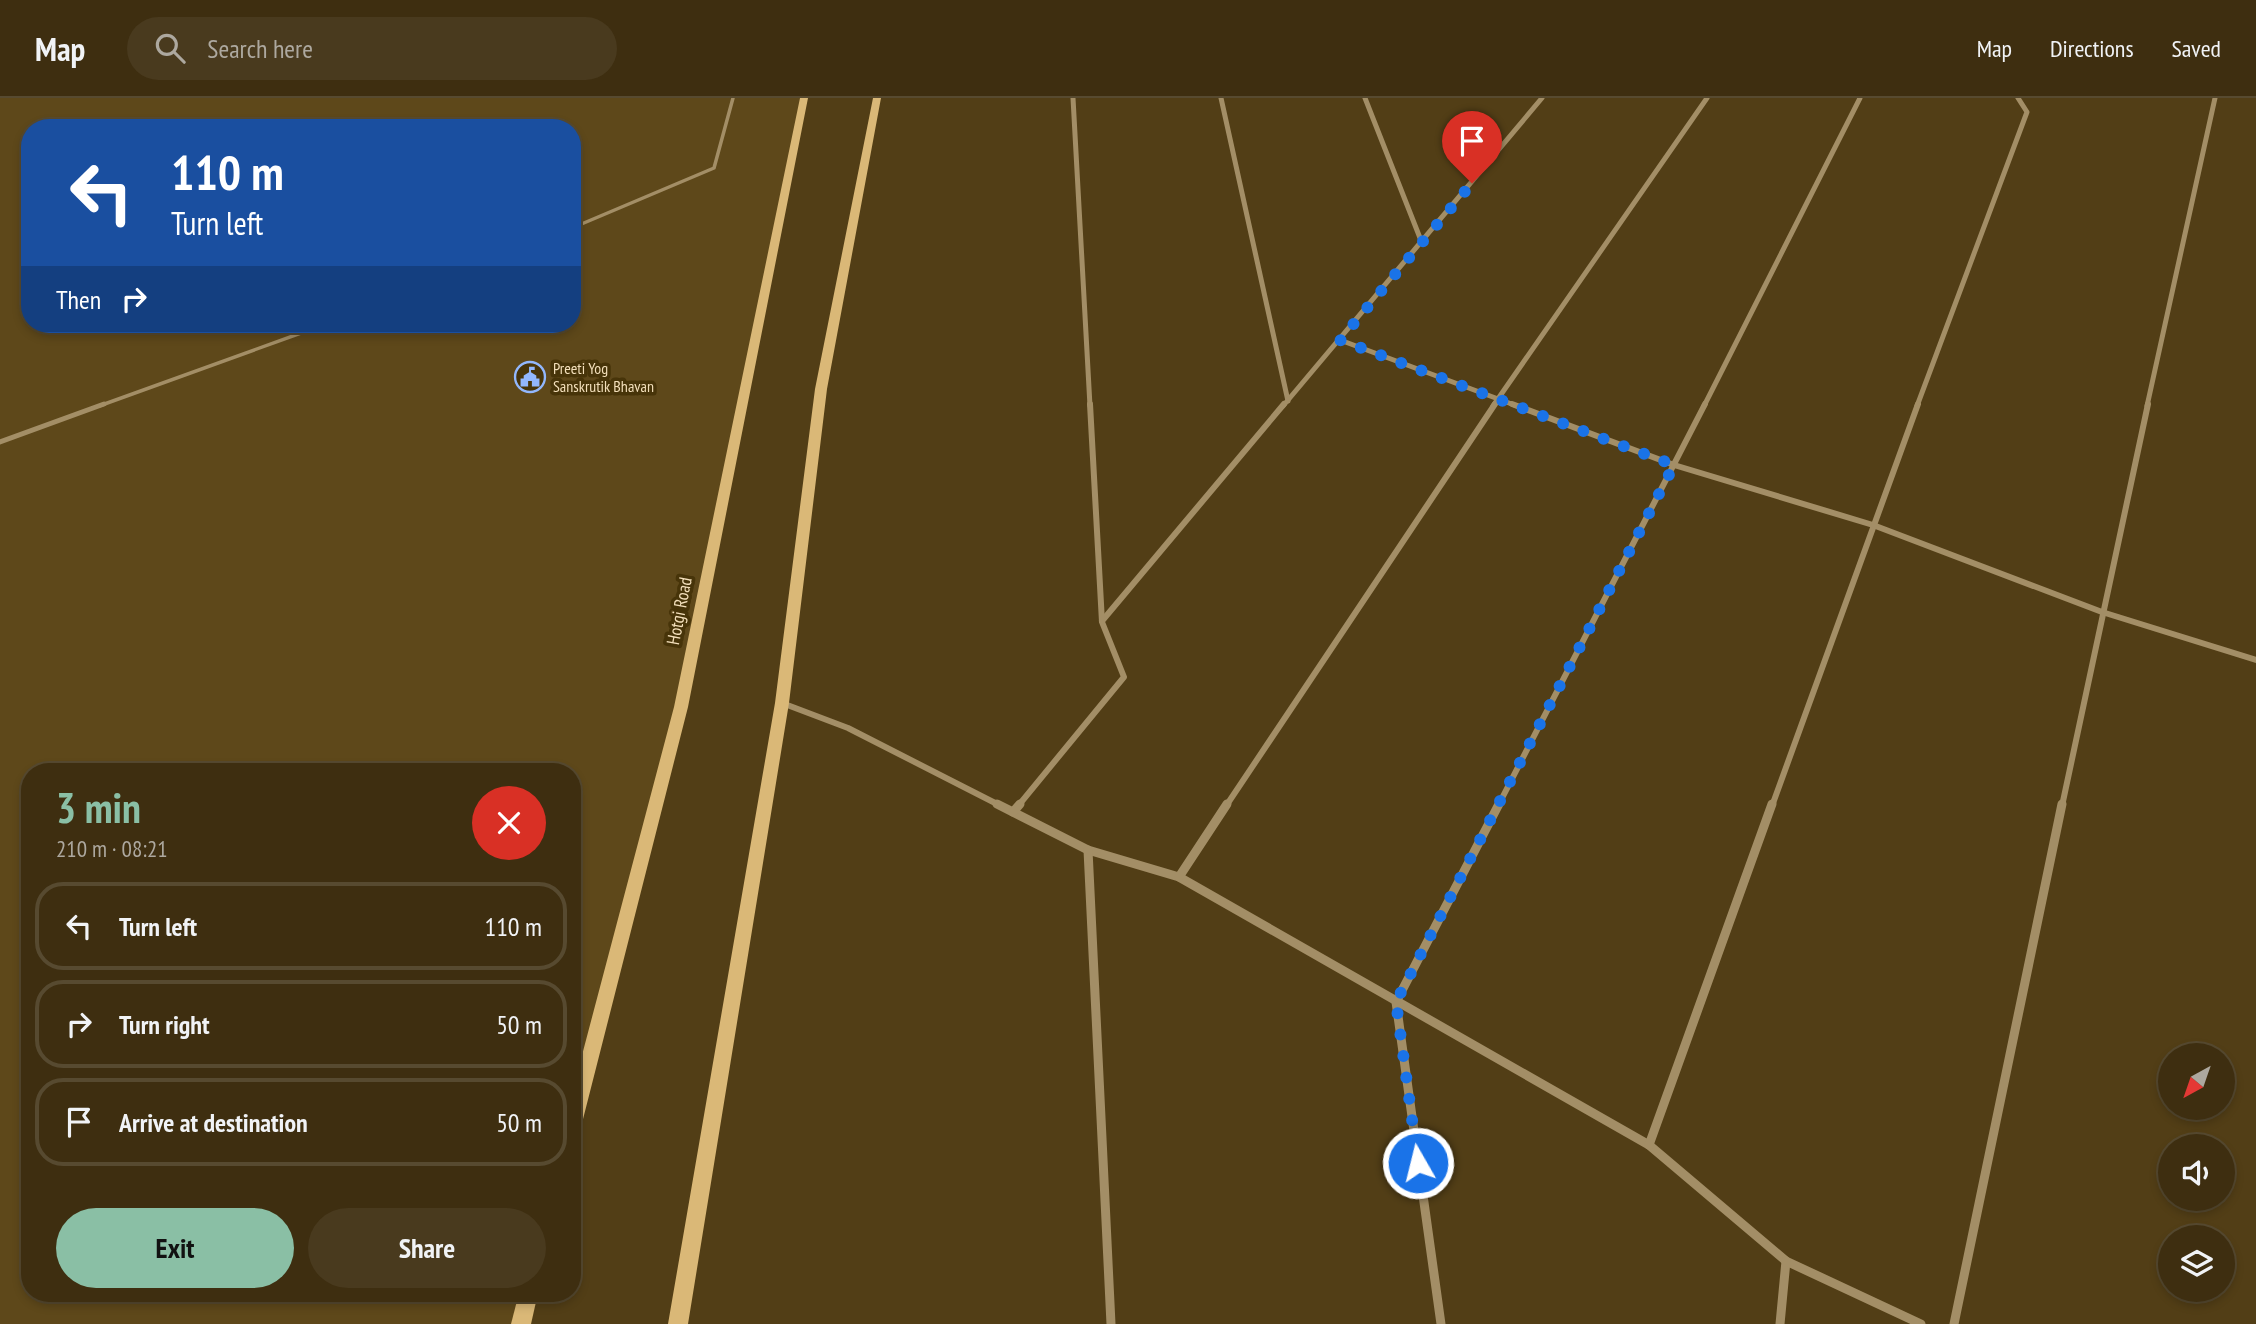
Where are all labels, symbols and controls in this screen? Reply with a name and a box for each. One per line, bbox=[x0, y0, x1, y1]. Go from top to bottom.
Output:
search box bbox=[127, 17, 617, 80]
text: Map bbox=[35, 27, 85, 70]
icon: search bbox=[151, 29, 189, 67]
text: Search here bbox=[207, 32, 313, 65]
text: Map bbox=[1977, 33, 2012, 64]
text: Directions bbox=[2050, 33, 2134, 64]
text: Saved bbox=[2172, 33, 2221, 64]
pin bbox=[1442, 111, 1502, 183]
icon: arrive bbox=[1453, 122, 1491, 160]
text: 110 m bbox=[171, 140, 284, 204]
icon: left bbox=[56, 147, 147, 238]
text: Turn left bbox=[171, 202, 263, 244]
icon: right bbox=[115, 280, 153, 318]
text: Then bbox=[56, 283, 101, 316]
place label: Preeti Yog Sanskrutik Bhavan bbox=[553, 358, 654, 396]
public building icon: Preeti Yog Sanskrutik Bhavan bbox=[513, 360, 547, 394]
street label: Hotgi Road bbox=[661, 575, 697, 647]
text: 3 min bbox=[56, 780, 141, 835]
button: close bbox=[472, 786, 546, 860]
text: 210 m · 08:21 bbox=[56, 834, 168, 863]
icon: left bbox=[60, 907, 98, 945]
text: Turn left bbox=[119, 910, 197, 943]
text: 110 m bbox=[484, 910, 542, 943]
icon: right bbox=[60, 1005, 98, 1043]
text: Turn right bbox=[119, 1008, 210, 1041]
text: 50 m bbox=[496, 1008, 542, 1041]
north arrow bbox=[2158, 1043, 2235, 1120]
map controls bbox=[2158, 1043, 2235, 1302]
icon: arrive bbox=[60, 1103, 98, 1141]
text: Arrive at destination bbox=[119, 1106, 308, 1139]
text: 50 m bbox=[496, 1106, 542, 1139]
position arrow bbox=[1381, 1126, 1455, 1200]
button: sound bbox=[2158, 1134, 2235, 1211]
button: Exit bbox=[56, 1208, 294, 1288]
button: Share bbox=[308, 1208, 546, 1288]
button: layers bbox=[2158, 1225, 2235, 1302]

